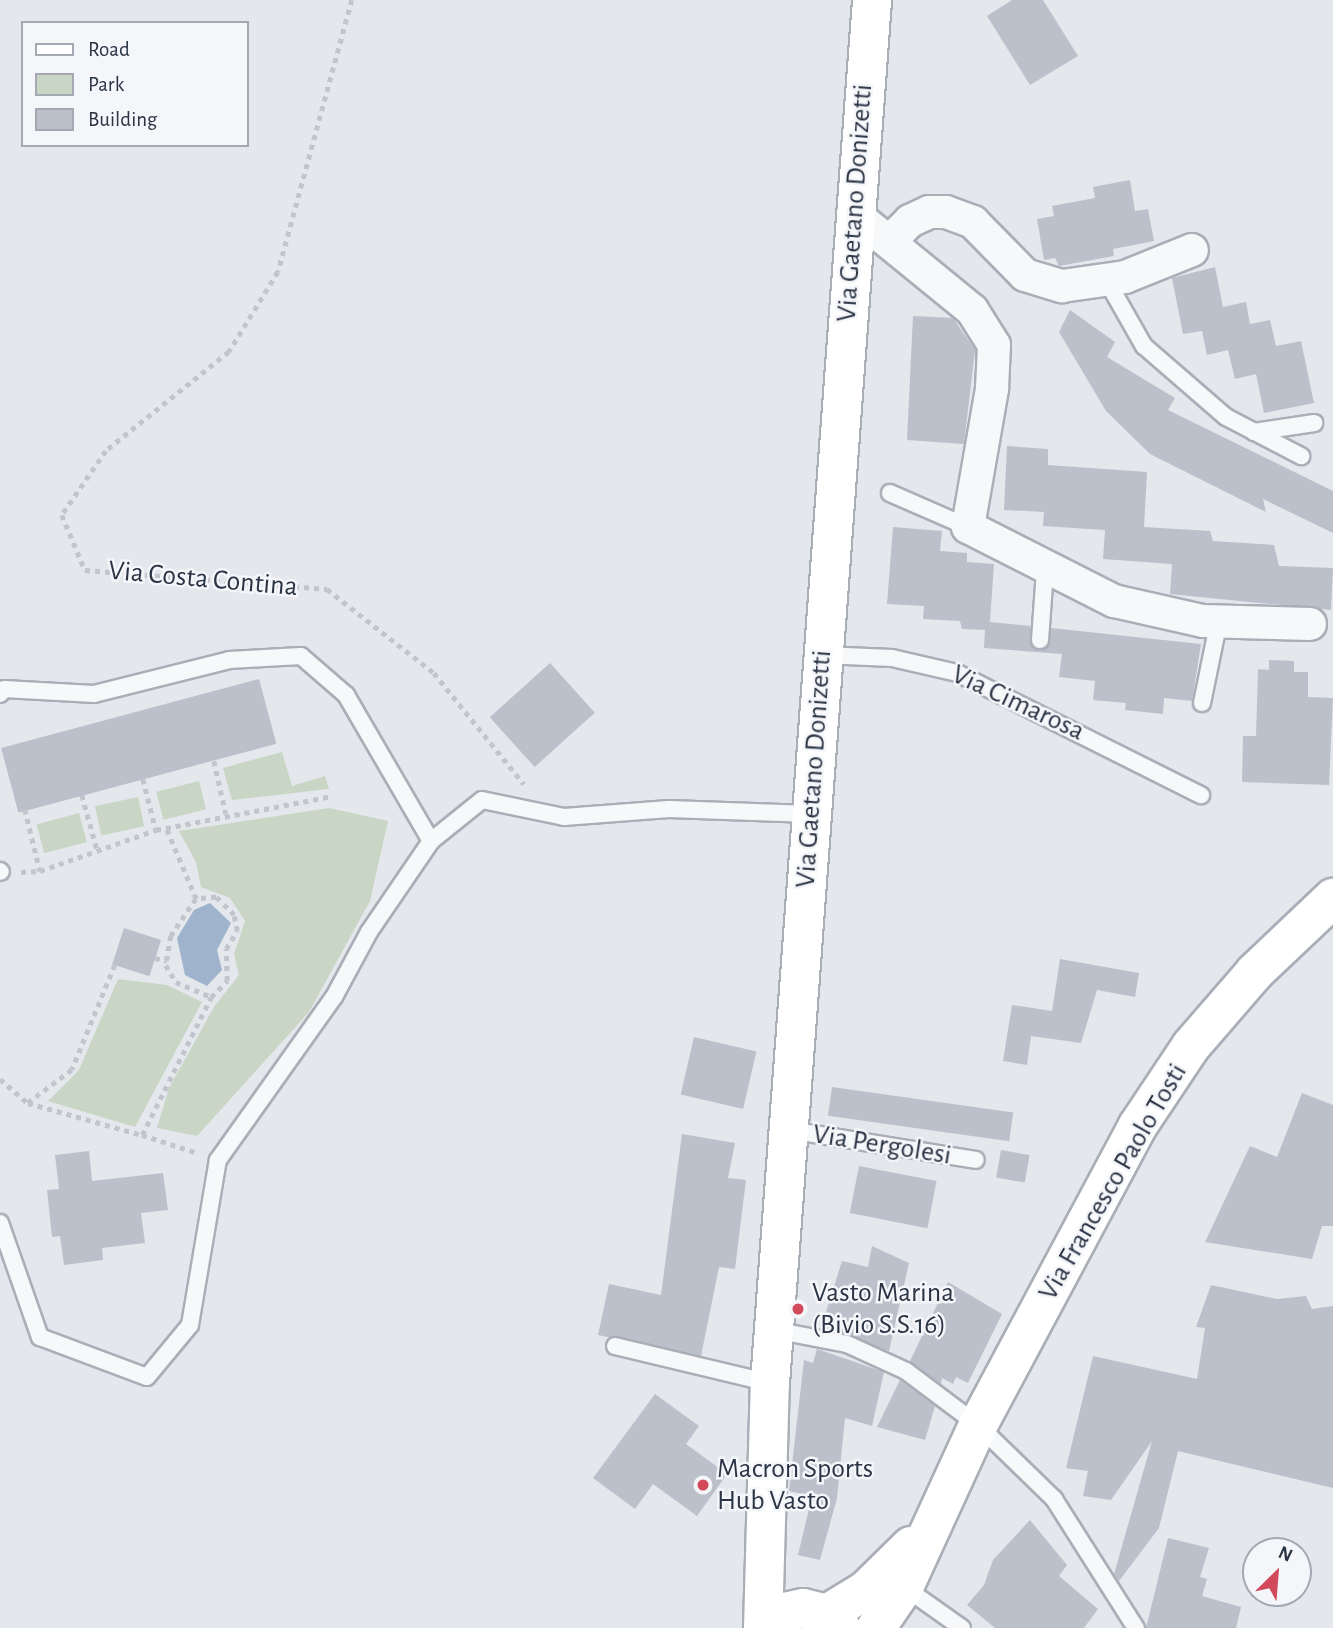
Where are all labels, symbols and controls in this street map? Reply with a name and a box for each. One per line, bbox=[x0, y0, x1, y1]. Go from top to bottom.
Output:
legend bbox=[21, 21, 248, 147]
text: Road bbox=[88, 39, 130, 60]
text: Park bbox=[88, 74, 124, 95]
street label: Via Gaetano Donizetti bbox=[830, 83, 880, 323]
text: Building bbox=[88, 109, 157, 130]
street label: Via Costa Contina bbox=[107, 554, 299, 604]
street label: Via Gaetano Donizetti bbox=[789, 649, 839, 889]
street label: Via Cimarosa bbox=[946, 658, 1090, 748]
street label: Via Francesco Paolo Tosti bbox=[1032, 1058, 1194, 1306]
street label: Via Pergolesi bbox=[810, 1117, 954, 1173]
place label: Vasto Marina (Bivio S.S.16) bbox=[812, 1276, 954, 1342]
marker: Vasto Marina (Bivio S.S.16) bbox=[790, 1301, 806, 1317]
place label: Macron Sports Hub Vasto bbox=[717, 1452, 873, 1518]
marker: Macron Sports Hub Vasto bbox=[695, 1477, 711, 1493]
north arrow bbox=[1242, 1537, 1312, 1607]
text: N bbox=[1275, 1543, 1295, 1566]

